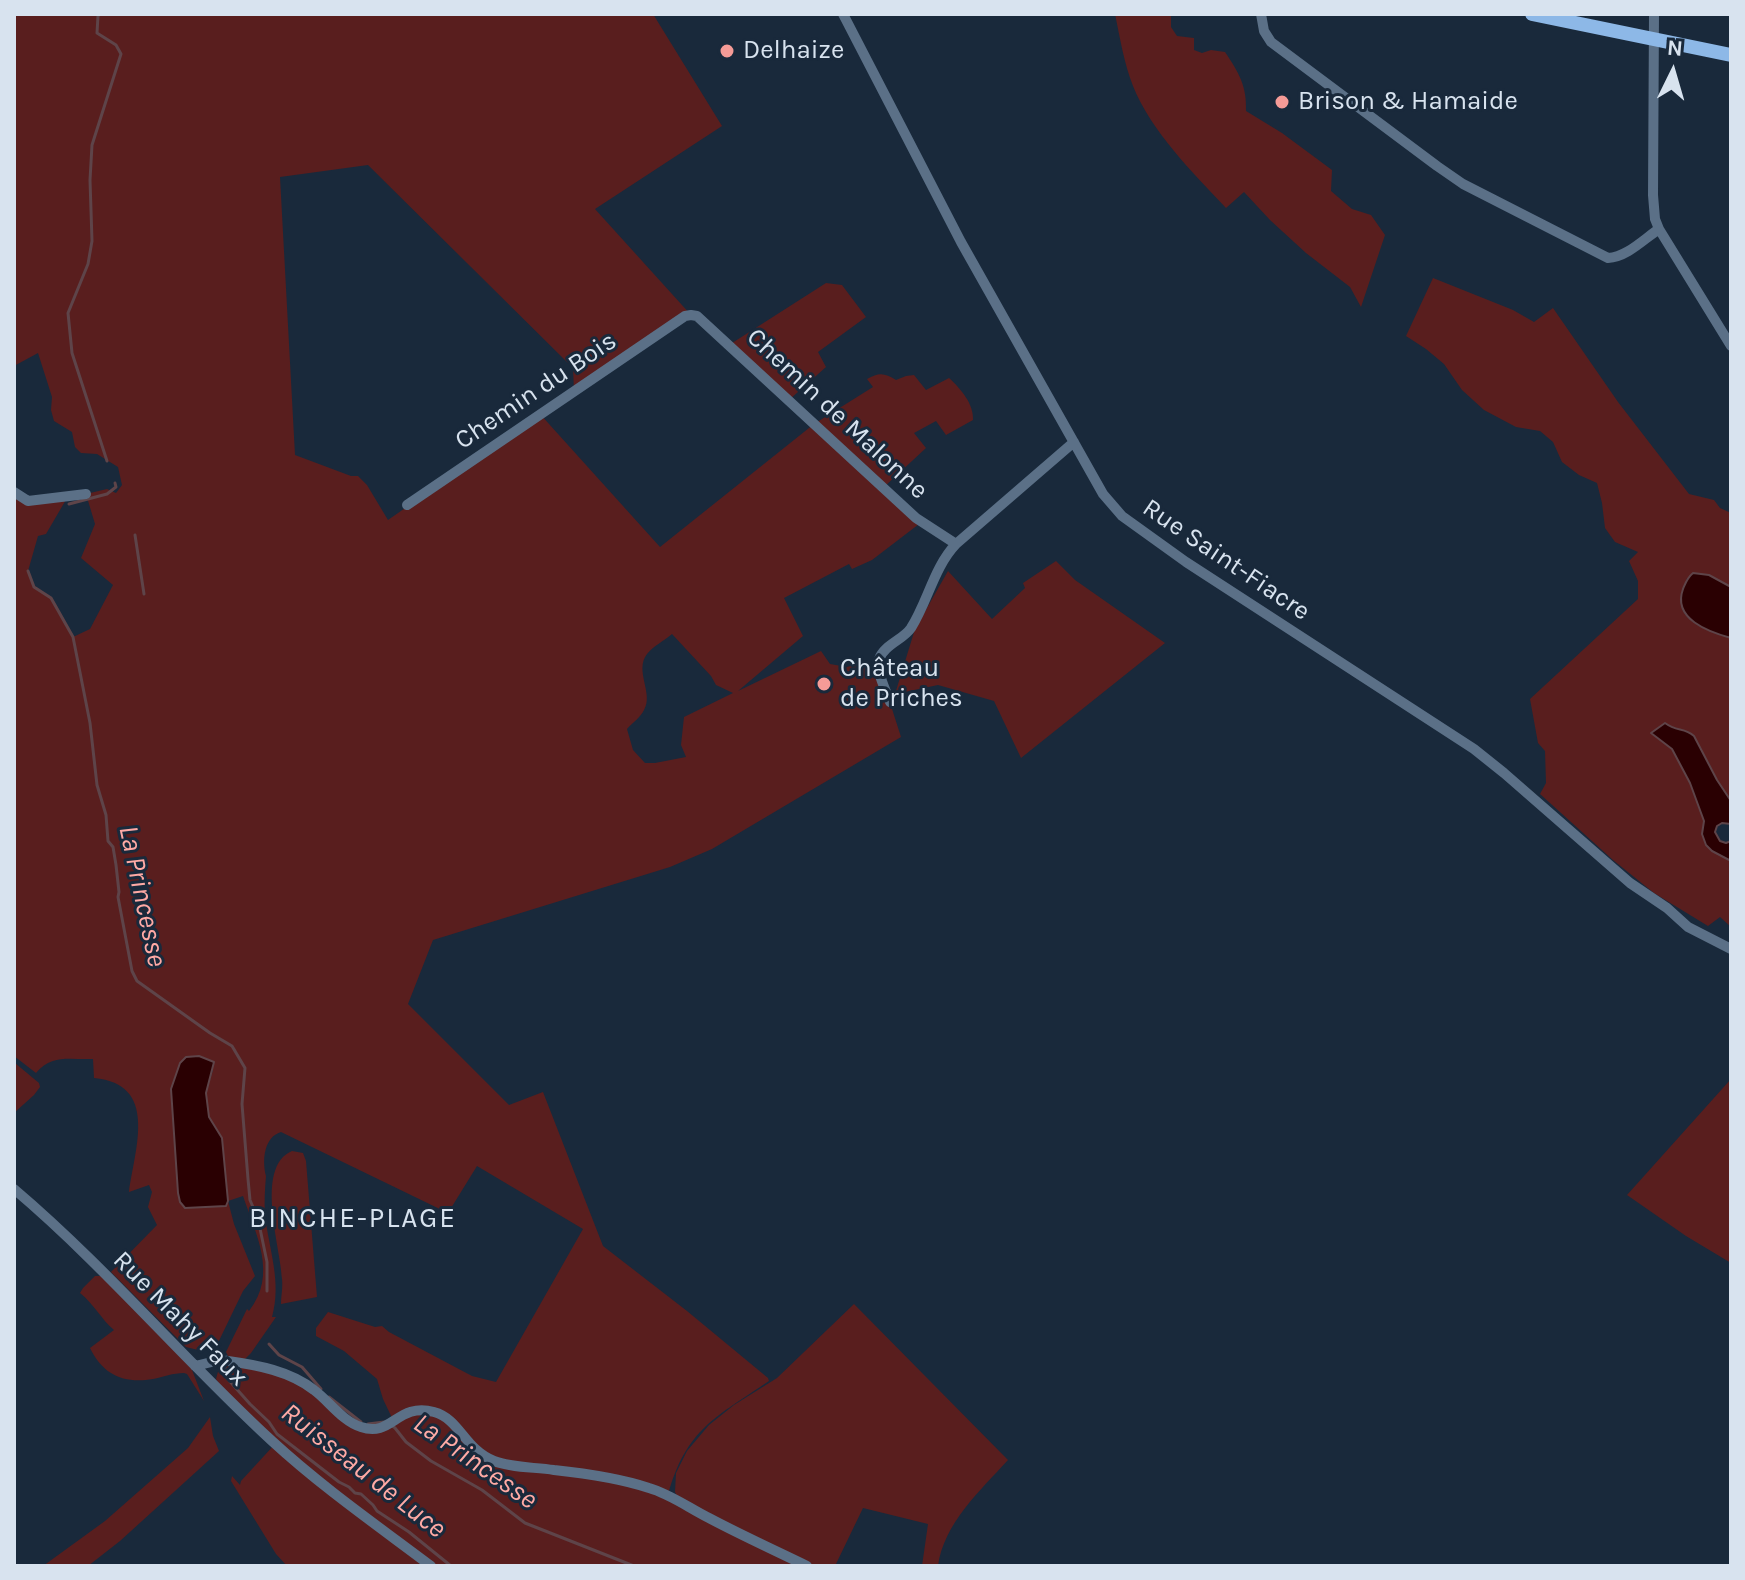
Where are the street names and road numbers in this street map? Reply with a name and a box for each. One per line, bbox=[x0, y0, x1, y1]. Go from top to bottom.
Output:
street label: Chemin de Malonne bbox=[740, 322, 934, 506]
street label: Chemin du Bois bbox=[449, 325, 623, 457]
street label: Rue Saint-Fiacre bbox=[1136, 492, 1316, 628]
street label: Rue Mahy Faux bbox=[106, 1245, 254, 1393]

